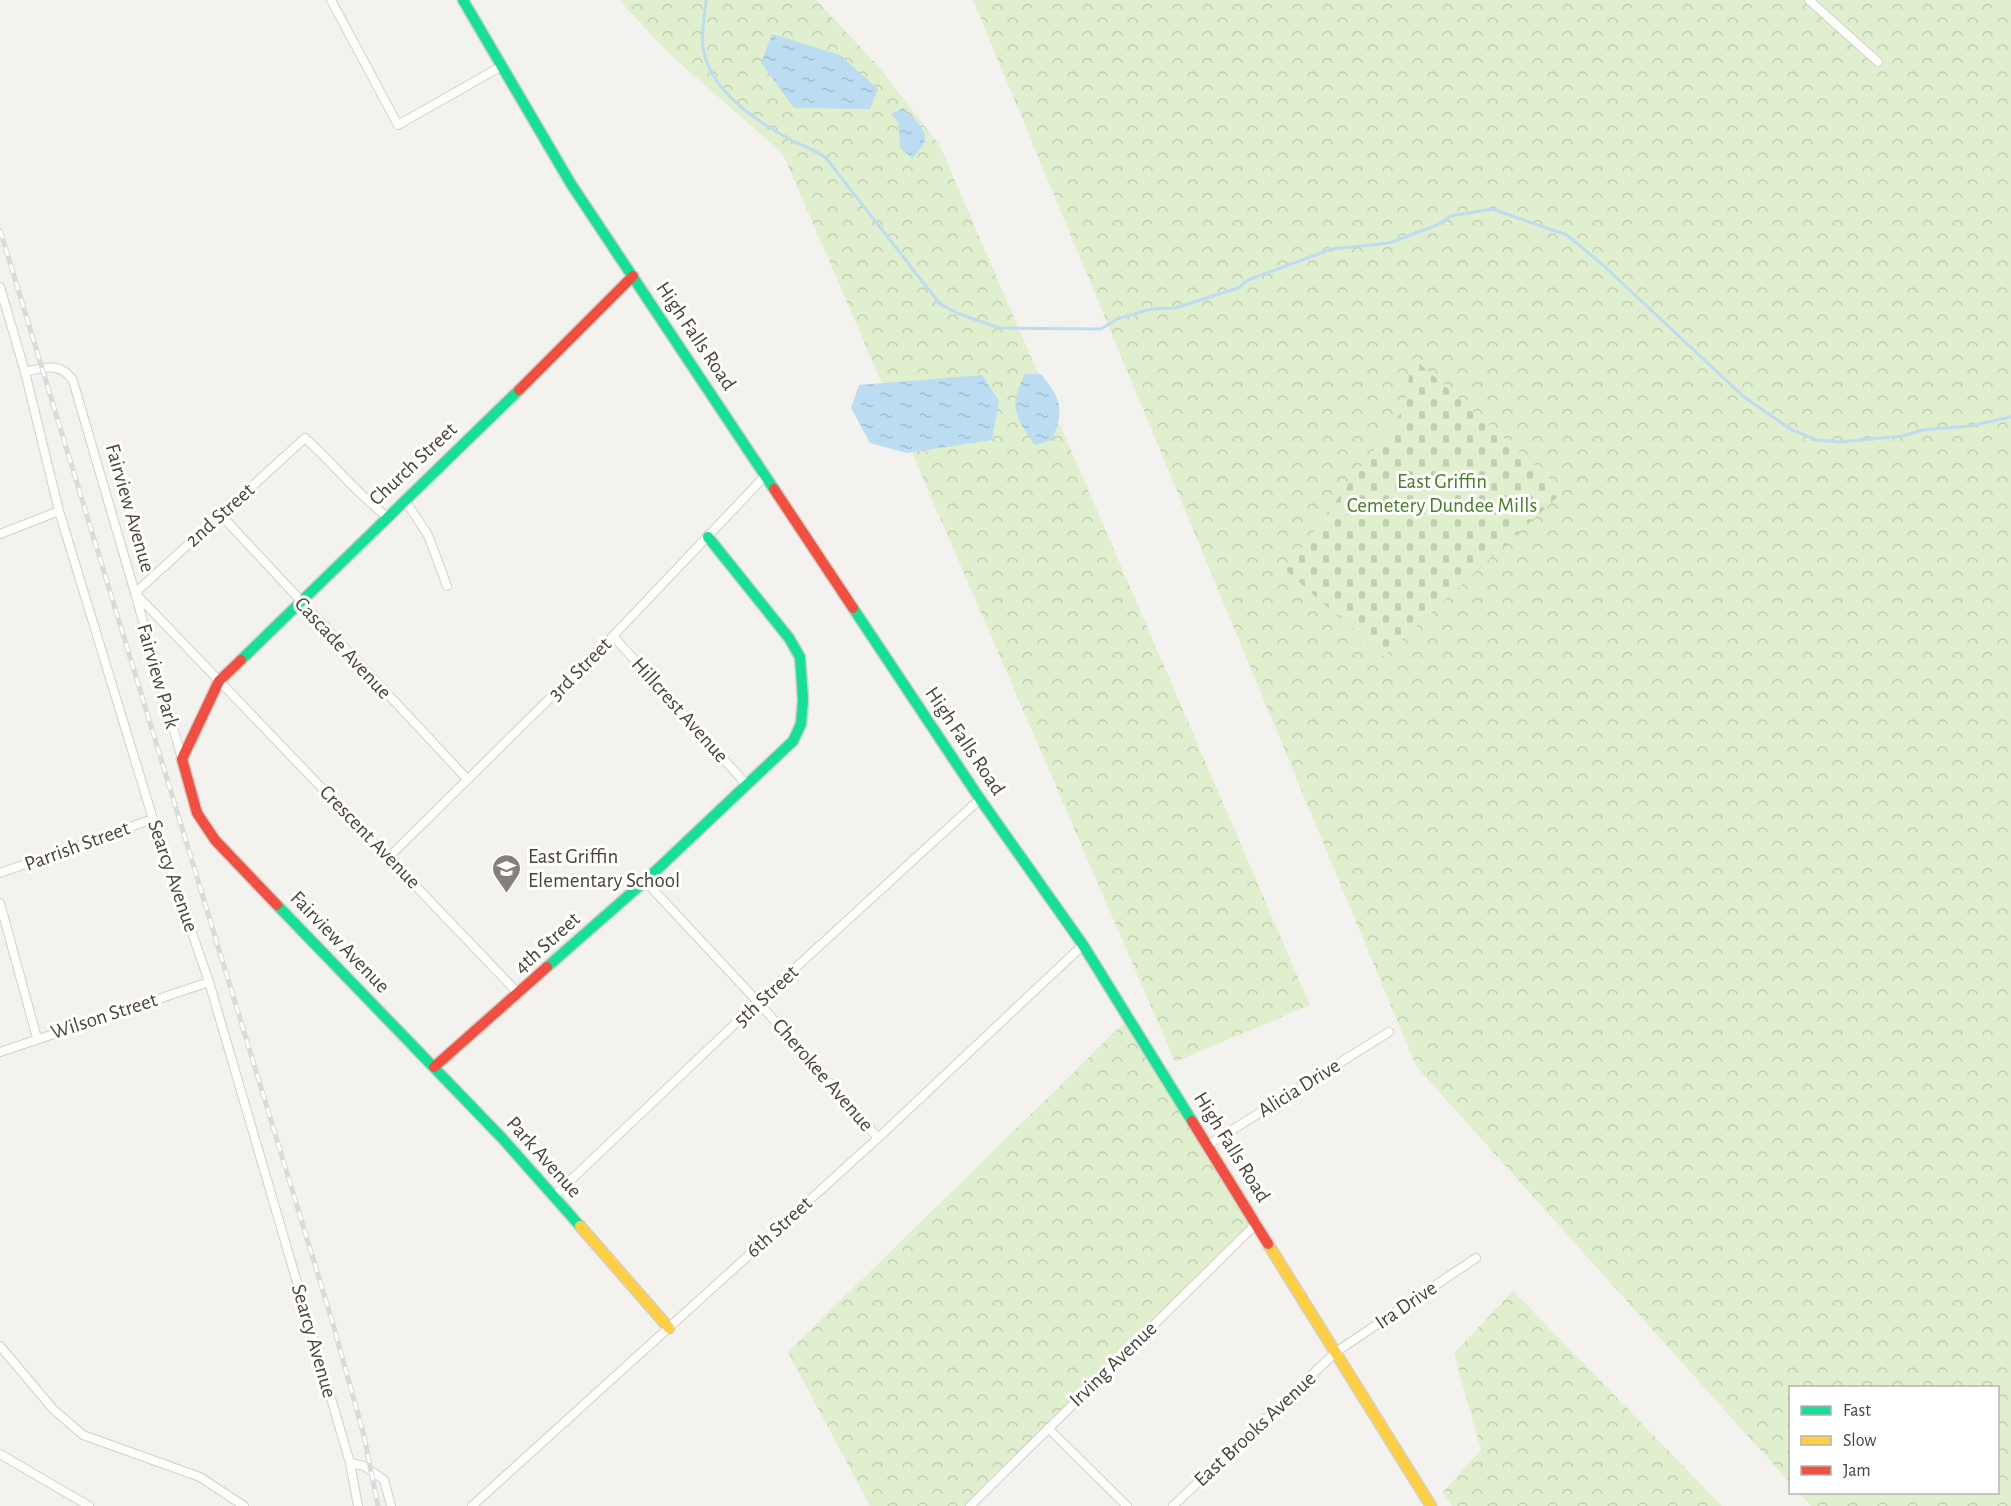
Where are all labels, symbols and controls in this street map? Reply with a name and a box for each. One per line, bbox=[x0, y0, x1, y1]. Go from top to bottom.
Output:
street label: High Falls Road bbox=[652, 278, 740, 394]
street label: Church Street bbox=[365, 418, 461, 510]
street label: Fairview Avenue bbox=[102, 441, 158, 575]
park label: East Griffin Cemetery Dundee Mills bbox=[1347, 471, 1537, 516]
street label: 2nd Street bbox=[182, 479, 259, 551]
street label: Cascade Avenue bbox=[291, 593, 395, 703]
street label: Fairview Park bbox=[133, 621, 183, 731]
street label: 3rd Street bbox=[545, 633, 616, 704]
street label: Hillcrest Avenue bbox=[628, 653, 732, 767]
street label: High Falls Road bbox=[921, 683, 1009, 799]
street label: Crescent Avenue bbox=[316, 781, 424, 893]
street label: Parrish Street bbox=[22, 817, 133, 875]
street label: Searcy Avenue bbox=[144, 817, 202, 935]
place label: East Griffin Elementary School bbox=[528, 846, 680, 891]
school or university icon: East Griffin Elementary School bbox=[491, 852, 523, 894]
street label: Fairview Avenue bbox=[286, 887, 394, 997]
street label: 4th Street bbox=[510, 908, 584, 978]
street label: 5th Street bbox=[730, 961, 802, 1031]
street label: Wilson Street bbox=[48, 989, 160, 1043]
street label: Cherokee Avenue bbox=[769, 1015, 877, 1135]
street label: Alicia Drive bbox=[1254, 1055, 1344, 1121]
street label: High Falls Road bbox=[1190, 1088, 1274, 1206]
street label: Park Avenue bbox=[502, 1112, 586, 1202]
street label: 6th Street bbox=[742, 1192, 816, 1262]
street label: Ira Drive bbox=[1372, 1277, 1440, 1333]
street label: Searcy Avenue bbox=[288, 1282, 340, 1400]
street label: Irving Avenue bbox=[1065, 1317, 1161, 1411]
street label: East Brooks Avenue bbox=[1190, 1368, 1320, 1490]
legend bbox=[1789, 1386, 1999, 1494]
text: Fast bbox=[1843, 1402, 1871, 1420]
text: Slow bbox=[1843, 1432, 1876, 1450]
text: Jam bbox=[1843, 1462, 1871, 1480]

